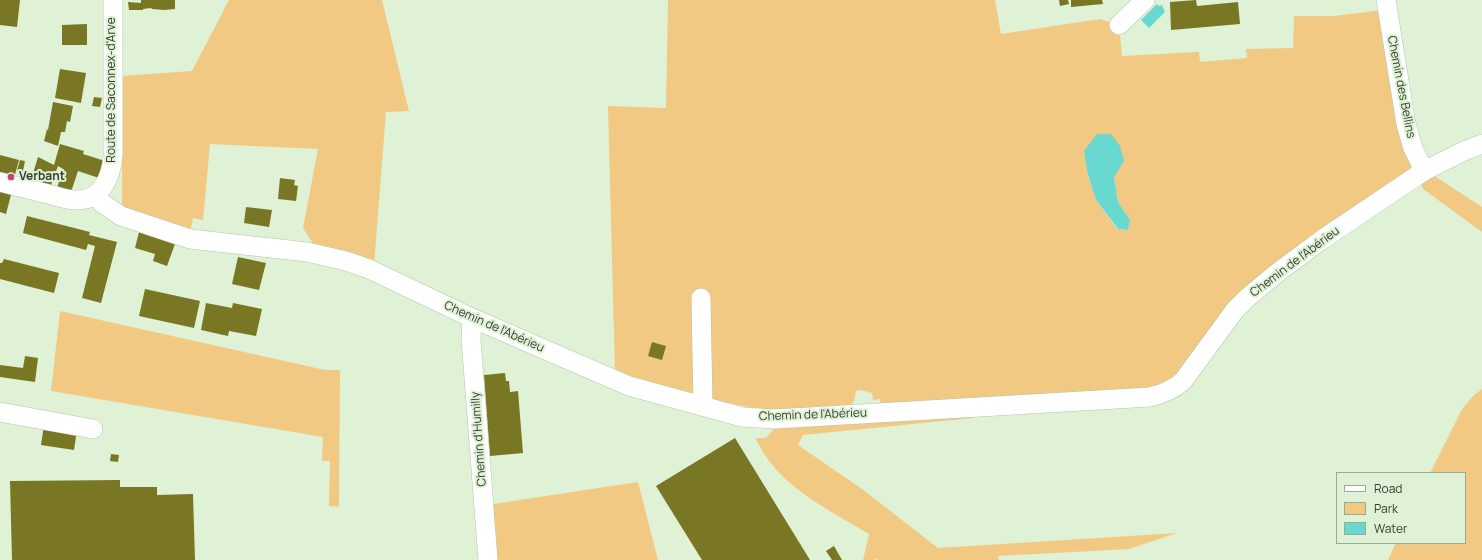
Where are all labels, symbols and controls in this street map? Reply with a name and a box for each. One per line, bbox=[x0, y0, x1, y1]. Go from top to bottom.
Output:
street label: Route de Saconnex-d'Arve bbox=[105, 17, 119, 163]
street label: Chemin des Bellins bbox=[1384, 35, 1418, 139]
place label: Verbant bbox=[19, 170, 65, 184]
marker: Verbant bbox=[6, 172, 16, 182]
street label: Chemin de l'Abérieu bbox=[1247, 224, 1343, 300]
street label: Chemin de l'Abérieu bbox=[442, 298, 546, 356]
street label: Chemin d'Humilly bbox=[469, 391, 489, 487]
street label: Chemin de l'Abérieu bbox=[759, 406, 867, 424]
legend bbox=[1336, 472, 1466, 544]
text: Road bbox=[1374, 480, 1402, 497]
text: Park bbox=[1374, 500, 1398, 517]
text: Water bbox=[1374, 520, 1407, 537]

